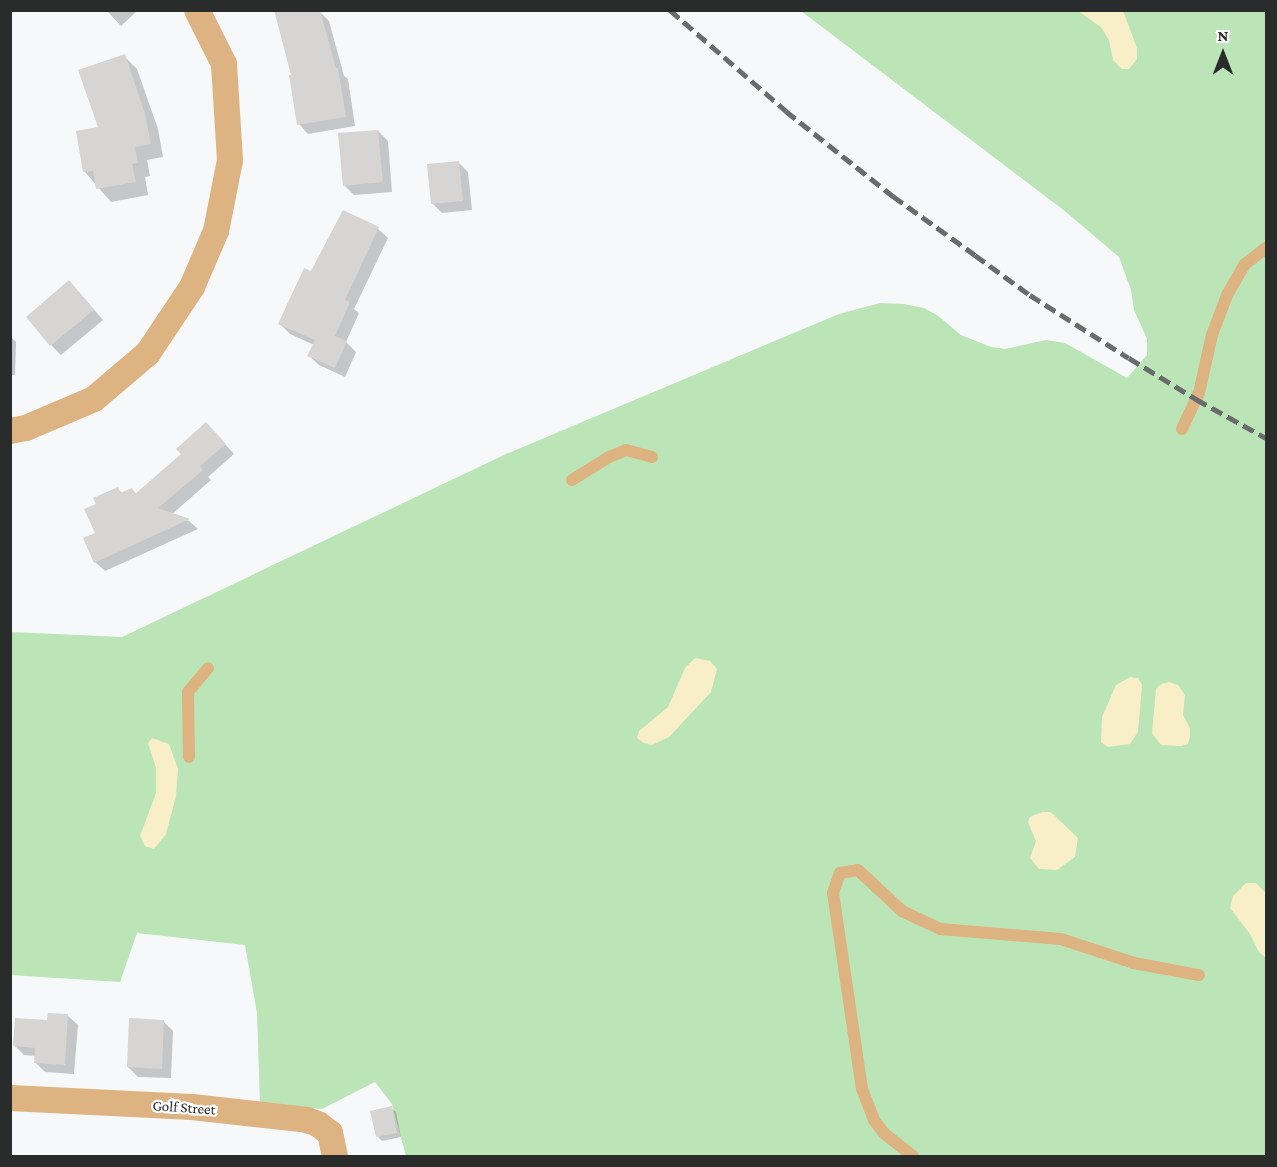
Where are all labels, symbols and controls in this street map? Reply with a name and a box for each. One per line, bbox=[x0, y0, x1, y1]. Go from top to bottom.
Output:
north arrow bbox=[1193, 24, 1253, 84]
text: N bbox=[1218, 27, 1228, 44]
street label: Golf Street bbox=[152, 1097, 216, 1119]

